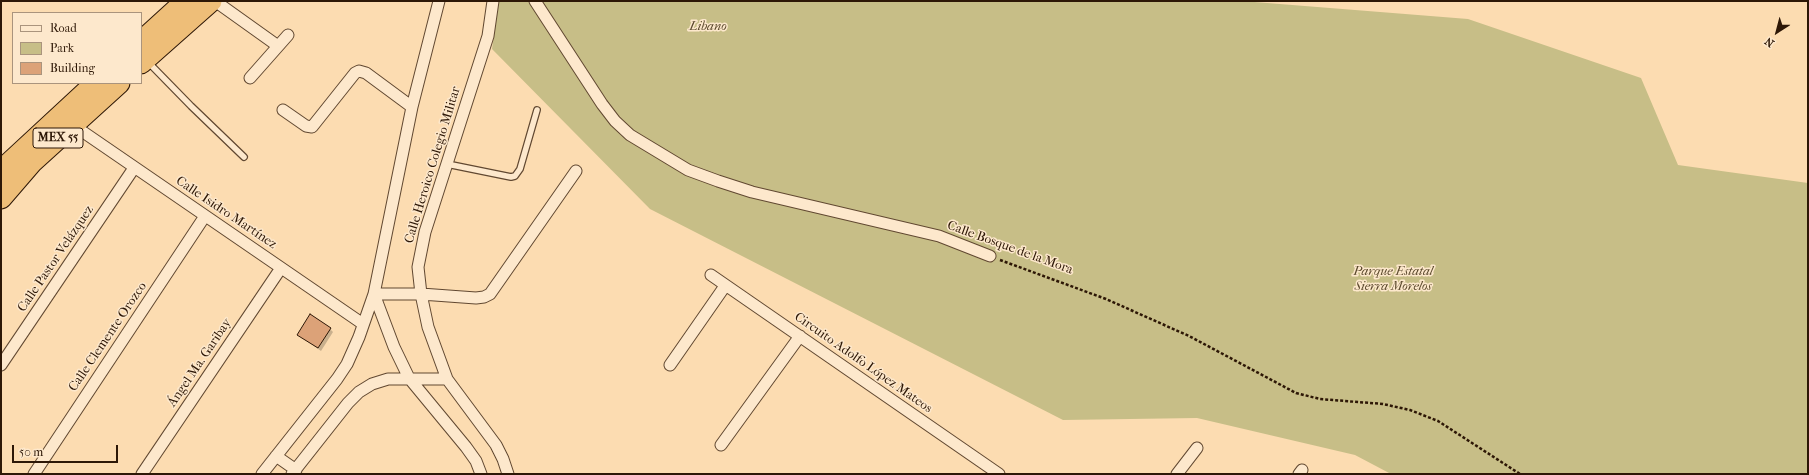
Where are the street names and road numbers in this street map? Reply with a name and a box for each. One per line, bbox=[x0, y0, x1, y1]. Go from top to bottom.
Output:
street label: Calle Heroico Colegio Militar bbox=[402, 85, 464, 245]
road number: MEX 55 bbox=[33, 128, 83, 148]
street label: Calle Isidro Martínez bbox=[173, 173, 279, 253]
street label: Calle Pastor Velázquez bbox=[15, 203, 97, 315]
street label: Calle Bosque de la Mora bbox=[945, 218, 1075, 278]
street label: Calle Clemente Orozco bbox=[66, 279, 150, 395]
street label: Circuito Adolfo López Mateos bbox=[791, 309, 935, 417]
street label: Ángel Ma. Garibay bbox=[165, 316, 235, 410]

